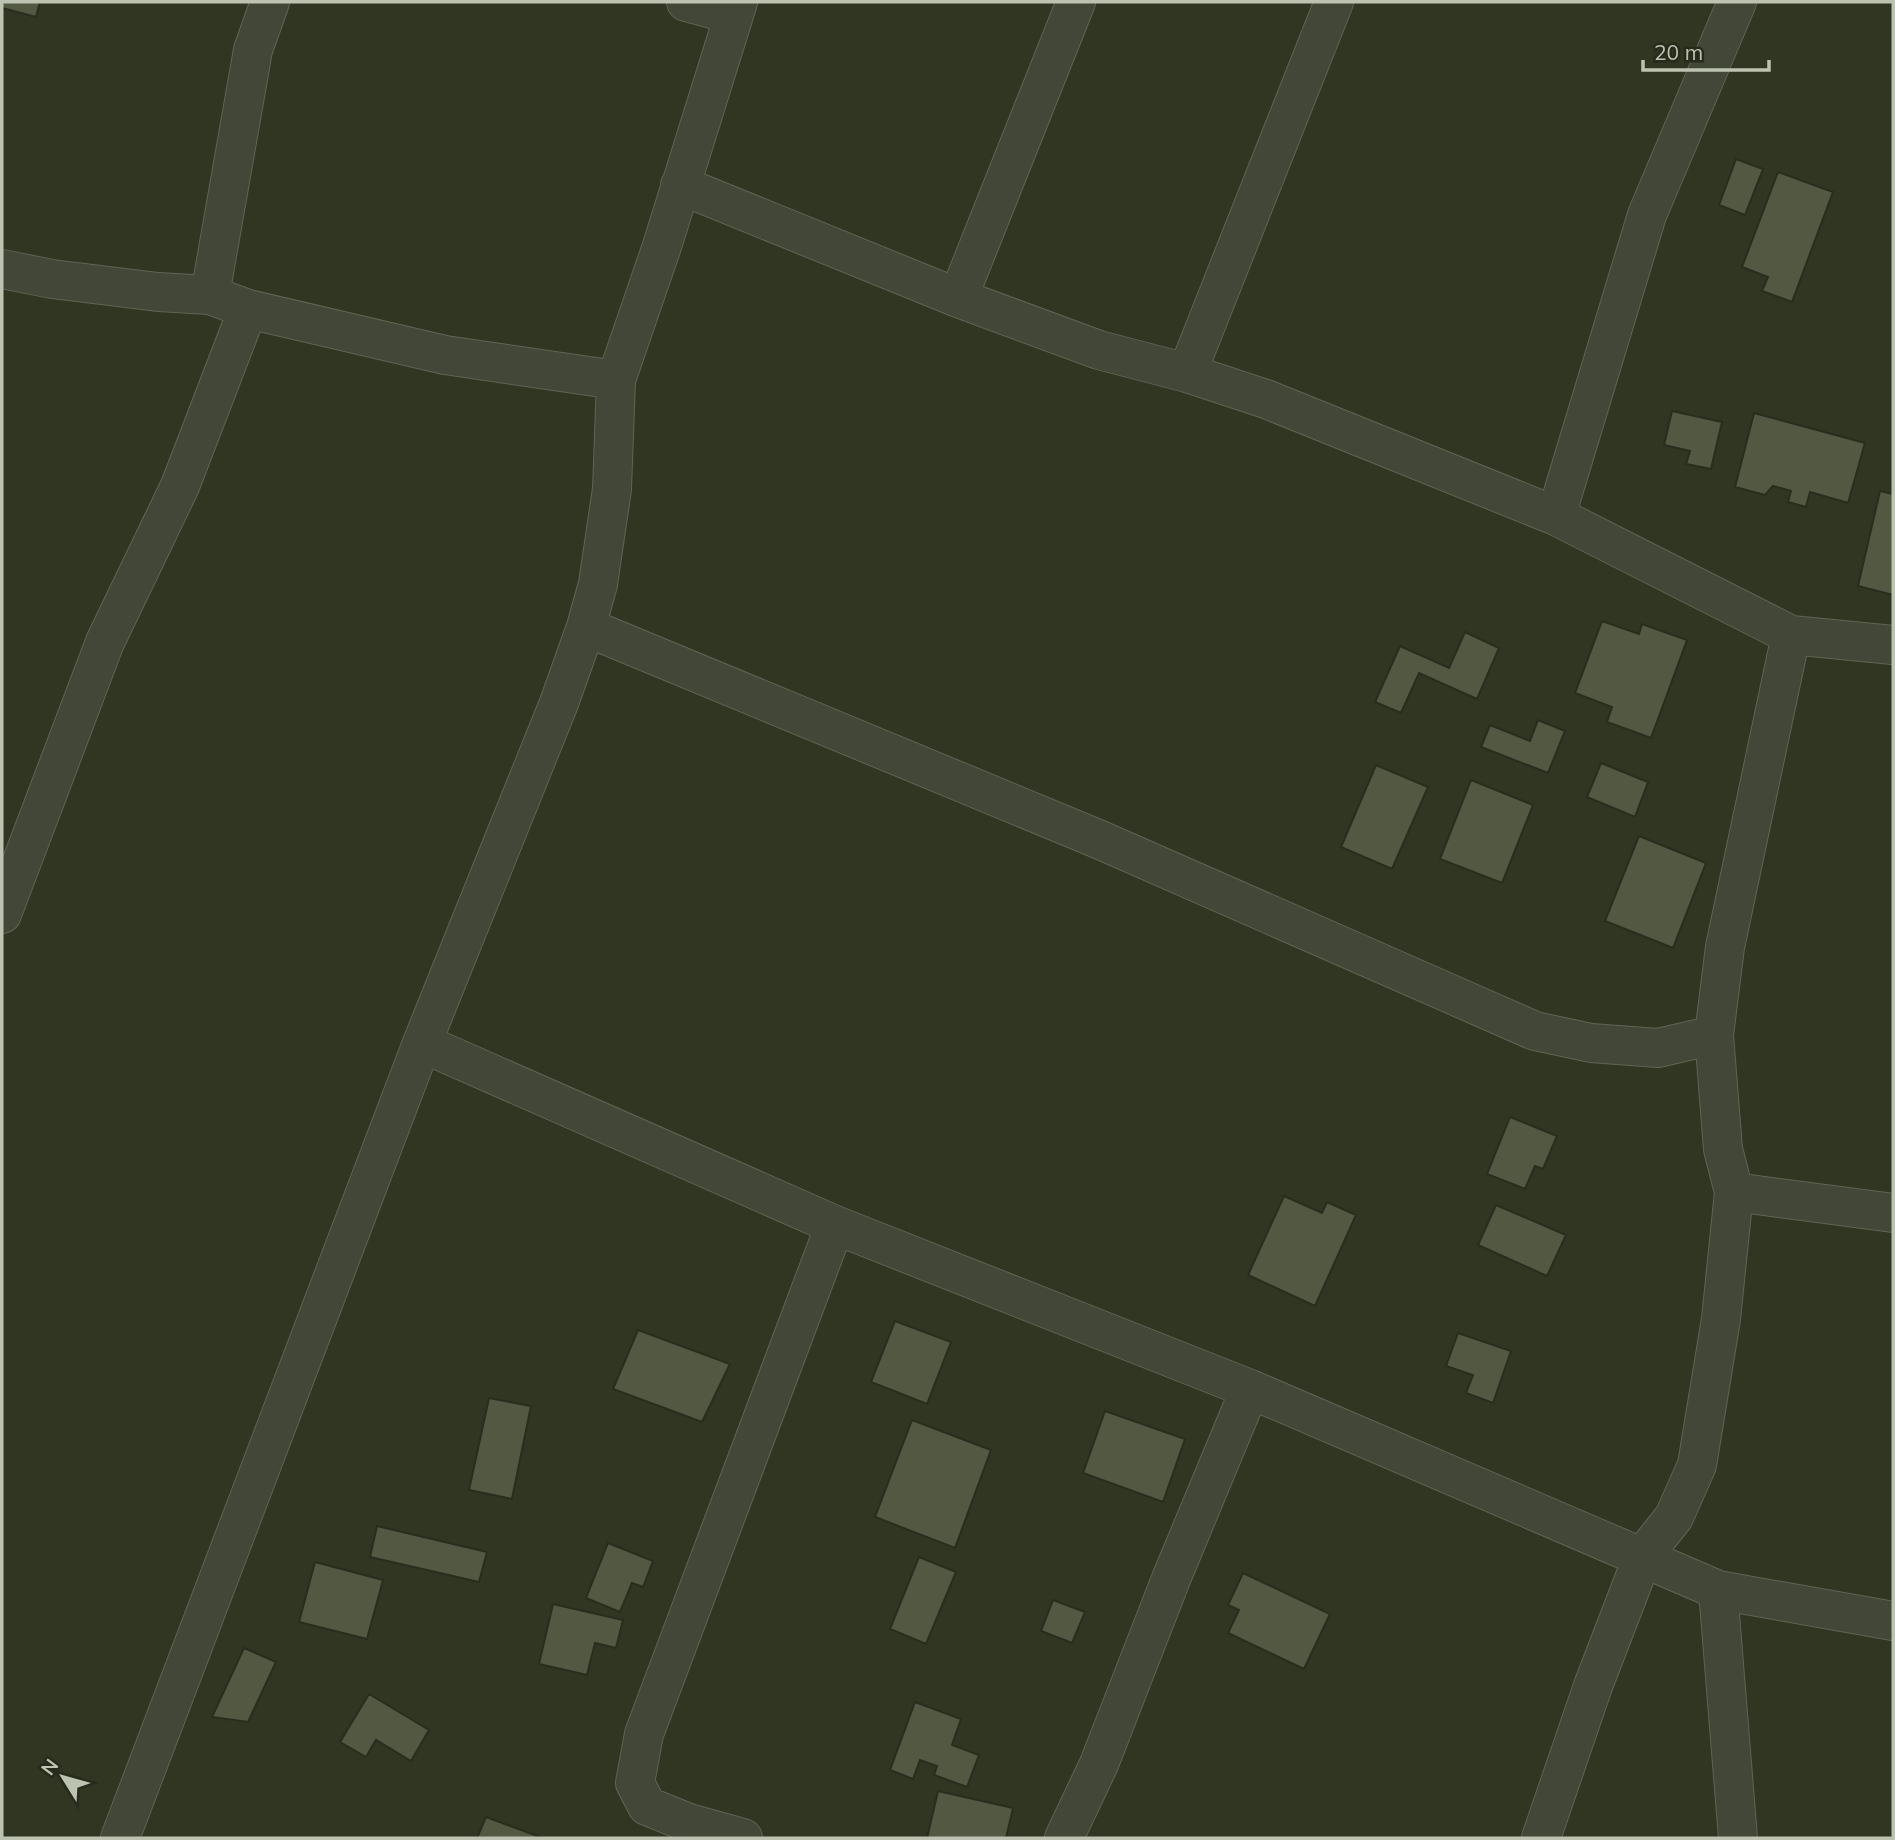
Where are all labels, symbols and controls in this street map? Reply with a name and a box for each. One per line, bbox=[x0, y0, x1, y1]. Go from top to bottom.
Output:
scale bar bbox=[1643, 28, 1769, 72]
text: 20 m bbox=[1654, 39, 1703, 65]
north arrow bbox=[28, 1742, 98, 1812]
text: N bbox=[36, 1754, 63, 1780]

